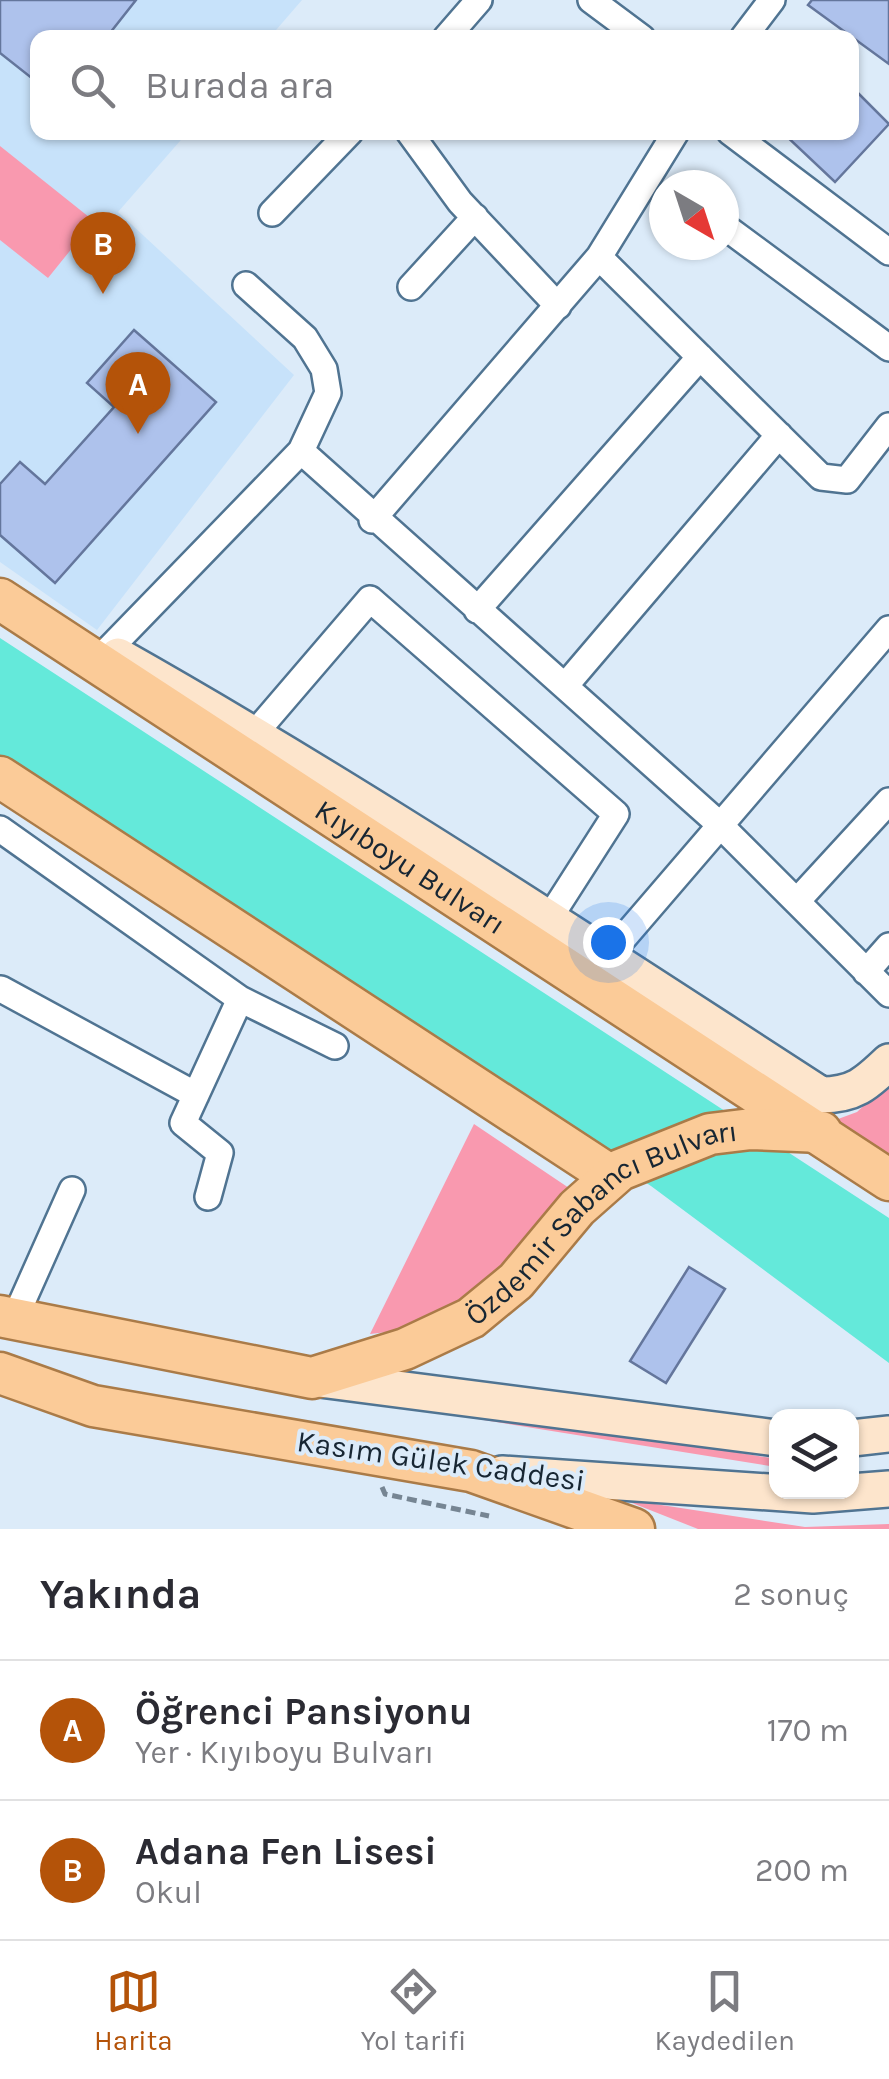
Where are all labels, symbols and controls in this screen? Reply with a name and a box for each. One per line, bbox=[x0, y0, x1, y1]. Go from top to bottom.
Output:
search box bbox=[30, 30, 859, 140]
icon: search bbox=[65, 58, 120, 113]
text: Burada ara bbox=[145, 63, 334, 108]
north arrow bbox=[649, 170, 739, 260]
pin: B bbox=[70, 212, 136, 294]
pin: A bbox=[106, 352, 170, 434]
street label: Kıyıboyu Bulvarı bbox=[308, 792, 512, 942]
your location bbox=[583, 917, 634, 968]
street label: Özdemir Sabancı Bulvarı bbox=[458, 1113, 739, 1333]
map controls bbox=[769, 1409, 859, 1499]
button: layers bbox=[769, 1409, 859, 1499]
street label: Kasım Gülek Caddesi bbox=[295, 1423, 587, 1499]
text: Yakında bbox=[40, 1569, 201, 1619]
text: 2 sonuç bbox=[733, 1576, 849, 1613]
text: Öğrenci Pansiyonu bbox=[135, 1689, 473, 1734]
text: A bbox=[62, 1712, 83, 1749]
text: 170 m bbox=[767, 1712, 849, 1749]
text: Yer · Kıyıboyu Bulvarı bbox=[135, 1734, 434, 1771]
text: Adana Fen Lisesi bbox=[135, 1829, 437, 1874]
text: B bbox=[62, 1852, 83, 1889]
text: 200 m bbox=[755, 1852, 849, 1889]
text: Okul bbox=[135, 1874, 202, 1911]
tab: Harita bbox=[94, 1964, 173, 2057]
tab: Yol tarifi bbox=[361, 1964, 466, 2057]
tab: Kaydedilen bbox=[654, 1964, 795, 2057]

